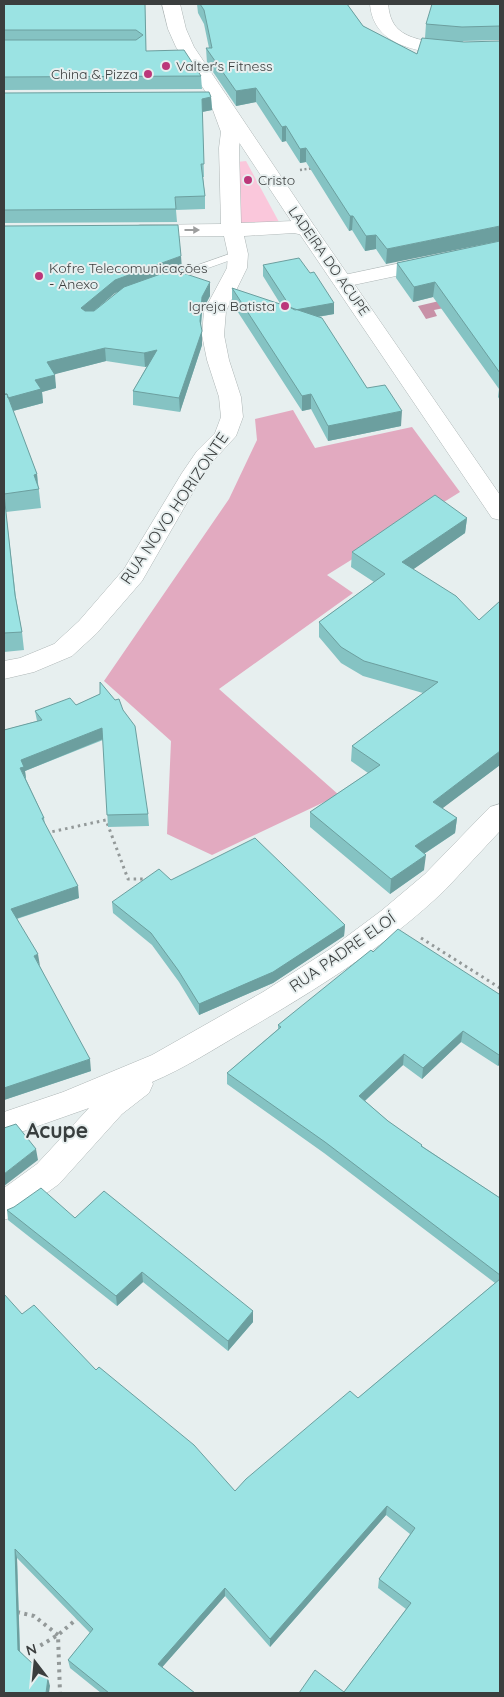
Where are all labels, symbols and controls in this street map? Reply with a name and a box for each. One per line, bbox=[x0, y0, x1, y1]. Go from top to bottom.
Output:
place label: Valter's Fitness bbox=[176, 57, 273, 75]
marker: Valter's Fitness bbox=[160, 60, 172, 72]
place label: China & Pizza bbox=[51, 65, 138, 83]
marker: China & Pizza bbox=[142, 68, 154, 80]
place label: Cristo bbox=[258, 171, 295, 189]
marker: Cristo bbox=[242, 174, 254, 186]
street label: LADEIRA DO ACUPE bbox=[285, 203, 373, 319]
one-way arrow bbox=[185, 226, 201, 234]
place label: Kofre Telecomunicações - Anexo bbox=[49, 259, 208, 293]
marker: Kofre Telecomunicações - Anexo bbox=[33, 270, 45, 282]
place label: Igreja Batista bbox=[189, 297, 275, 315]
marker: Igreja Batista bbox=[279, 300, 291, 312]
street label: RUA NOVO HORIZONTE bbox=[116, 428, 232, 588]
street label: RUA PADRE ELOÍ bbox=[285, 907, 400, 996]
district label: Acupe bbox=[26, 1117, 88, 1143]
north arrow bbox=[10, 1637, 60, 1687]
text: N bbox=[24, 1639, 39, 1660]

